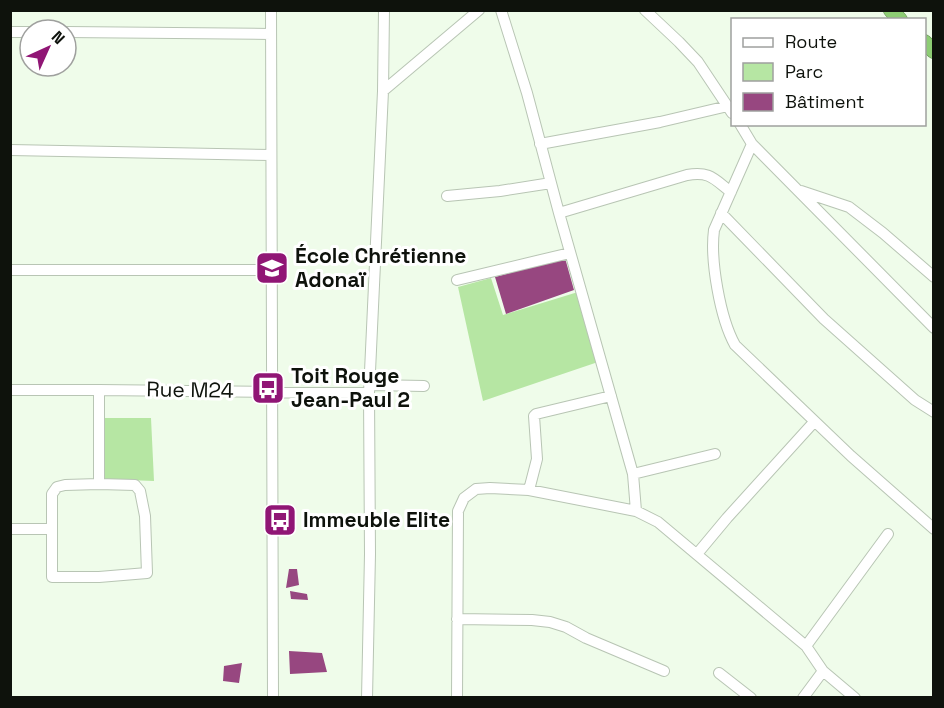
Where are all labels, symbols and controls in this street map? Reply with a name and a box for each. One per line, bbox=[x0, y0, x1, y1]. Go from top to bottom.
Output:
north arrow bbox=[18, 18, 78, 78]
legend bbox=[731, 18, 926, 126]
text: N bbox=[47, 27, 69, 49]
text: Route bbox=[785, 30, 837, 53]
text: Parc bbox=[785, 60, 823, 83]
text: Bâtiment bbox=[785, 90, 865, 113]
place label: École Chrétienne Adonaï bbox=[295, 242, 466, 293]
school or university icon: École Chrétienne Adonaï bbox=[254, 250, 290, 286]
place label: Toit Rouge Jean-Paul 2 bbox=[291, 362, 410, 413]
bus stop icon: Toit Rouge Jean-Paul 2 bbox=[250, 370, 286, 406]
street label: Rue M24 bbox=[146, 375, 234, 404]
bus stop icon: Immeuble Elite bbox=[262, 502, 298, 538]
place label: Immeuble Elite bbox=[303, 506, 450, 533]

